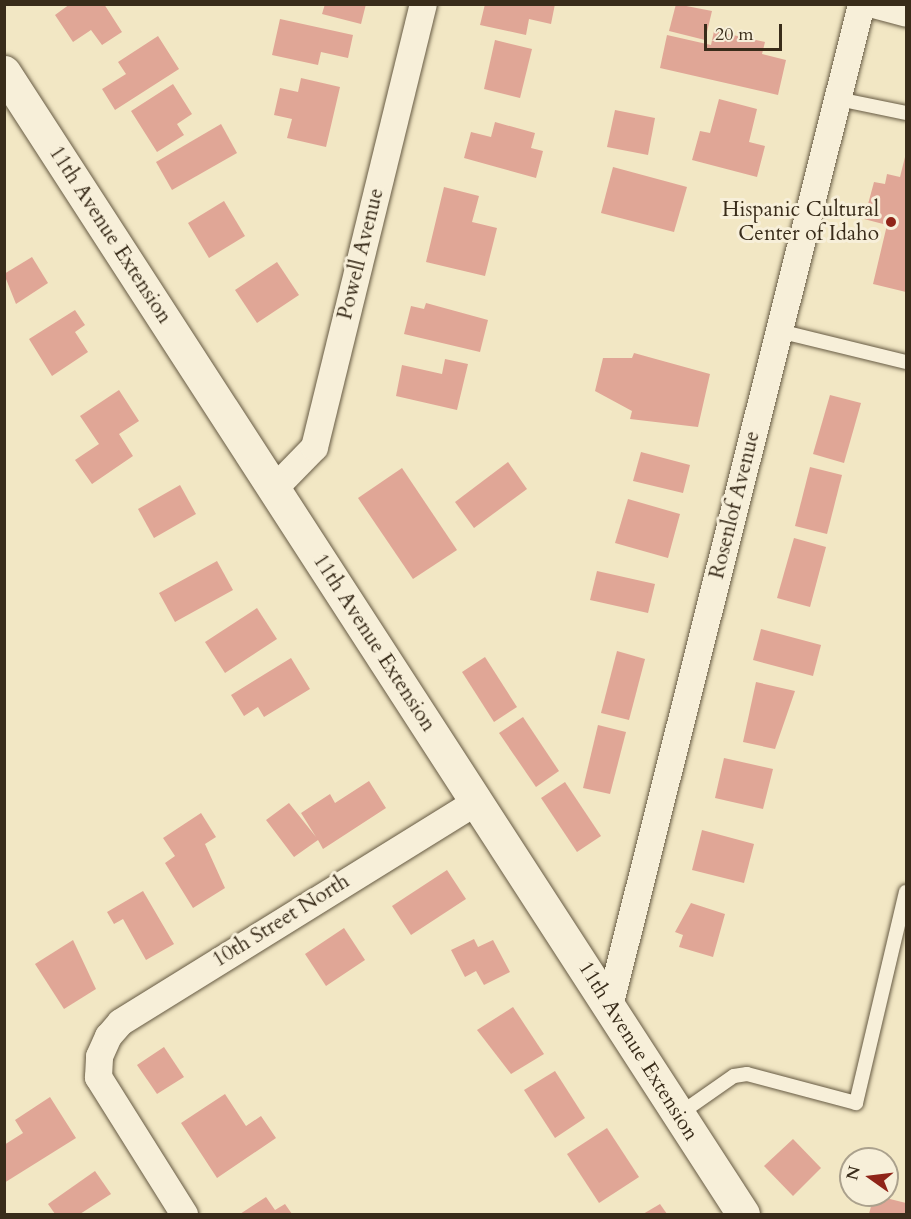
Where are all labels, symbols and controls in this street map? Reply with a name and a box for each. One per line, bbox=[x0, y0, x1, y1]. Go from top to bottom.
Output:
scale bar bbox=[707, 12, 785, 50]
text: 20 m bbox=[715, 22, 754, 47]
street label: 11th Avenue Extension bbox=[43, 141, 177, 329]
street label: Powell Avenue bbox=[332, 186, 390, 322]
place label: Hispanic Cultural Center of Idaho bbox=[722, 197, 879, 247]
marker: Hispanic Cultural Center of Idaho bbox=[884, 215, 898, 229]
street label: Rosenlof Avenue bbox=[704, 429, 766, 581]
street label: 11th Avenue Extension bbox=[307, 549, 441, 737]
street label: 10th Street North bbox=[208, 869, 354, 973]
street label: 11th Avenue Extension bbox=[573, 957, 703, 1145]
north arrow bbox=[839, 1147, 899, 1207]
text: N bbox=[841, 1164, 866, 1183]

